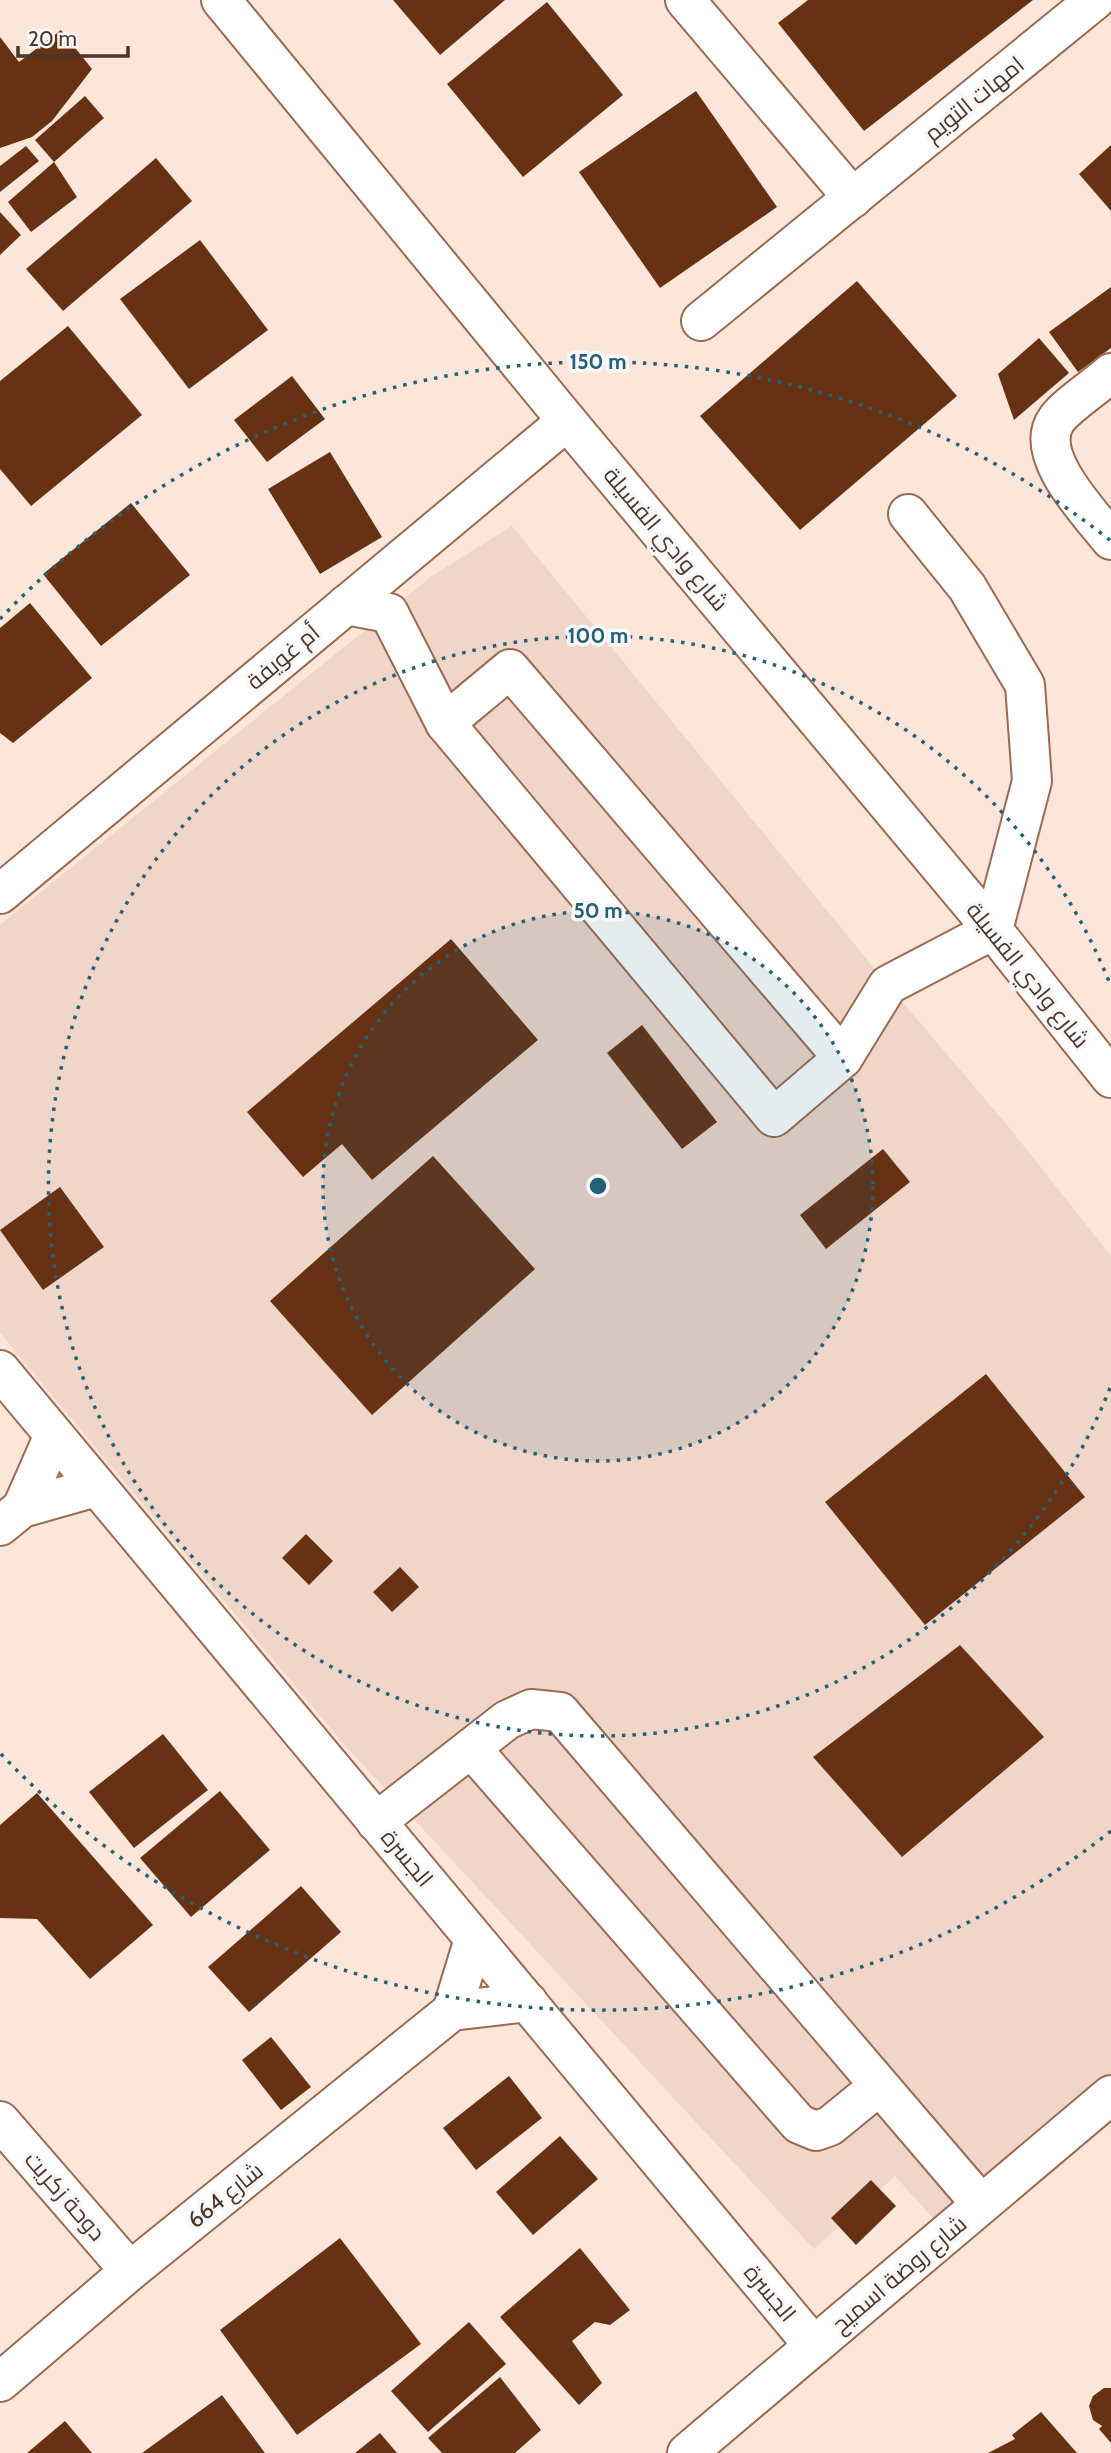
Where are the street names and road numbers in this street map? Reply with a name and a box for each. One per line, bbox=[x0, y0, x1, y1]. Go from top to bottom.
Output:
street label: امهات التويم bbox=[919, 50, 1031, 149]
street label: شارع وادي الفسيلة bbox=[595, 461, 734, 619]
street label: أم غويفة bbox=[240, 618, 327, 697]
street label: شارع وادي الفسيلة bbox=[958, 896, 1095, 1056]
street label: الجسرة bbox=[375, 1824, 439, 1892]
street label: دوحة زكريت bbox=[19, 2146, 111, 2246]
street label: شارع 664 bbox=[182, 2156, 270, 2235]
street label: شارع روضة اسميح bbox=[826, 2209, 973, 2340]
street label: الجسرة bbox=[738, 2259, 802, 2327]

